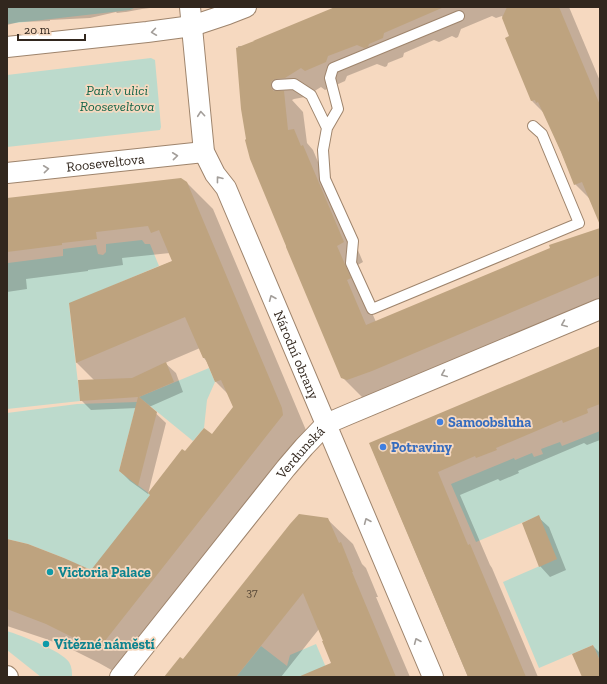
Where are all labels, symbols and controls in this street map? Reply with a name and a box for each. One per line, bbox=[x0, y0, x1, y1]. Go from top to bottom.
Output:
scale bar bbox=[18, 16, 85, 42]
text: 20 m bbox=[24, 23, 51, 37]
one-way arrow bbox=[151, 27, 157, 36]
park label: Park v ulici Rooseveltova bbox=[80, 82, 154, 115]
one-way arrow bbox=[196, 111, 205, 117]
street label: Rooseveltova bbox=[66, 150, 146, 176]
one-way arrow bbox=[172, 151, 178, 160]
one-way arrow bbox=[43, 165, 49, 174]
one-way arrow bbox=[216, 177, 223, 184]
one-way arrow bbox=[269, 294, 277, 302]
street label: Národní obrany bbox=[270, 308, 323, 403]
one-way arrow bbox=[561, 319, 569, 327]
one-way arrow bbox=[441, 370, 448, 378]
place label: Samoobsluha bbox=[448, 414, 531, 431]
marker: Samoobsluha bbox=[435, 417, 445, 427]
street label: Verdunská bbox=[272, 423, 328, 483]
place label: Potraviny bbox=[391, 439, 453, 456]
marker: Potraviny bbox=[378, 442, 388, 452]
one-way arrow bbox=[364, 518, 372, 526]
place label: Victoria Palace bbox=[58, 564, 151, 581]
marker: Victoria Palace bbox=[45, 567, 55, 577]
house number: 37 bbox=[246, 585, 258, 599]
place label: Vítězné náměstí bbox=[54, 636, 156, 653]
one-way arrow bbox=[414, 638, 422, 645]
marker: Vítězné náměstí bbox=[41, 639, 51, 649]

